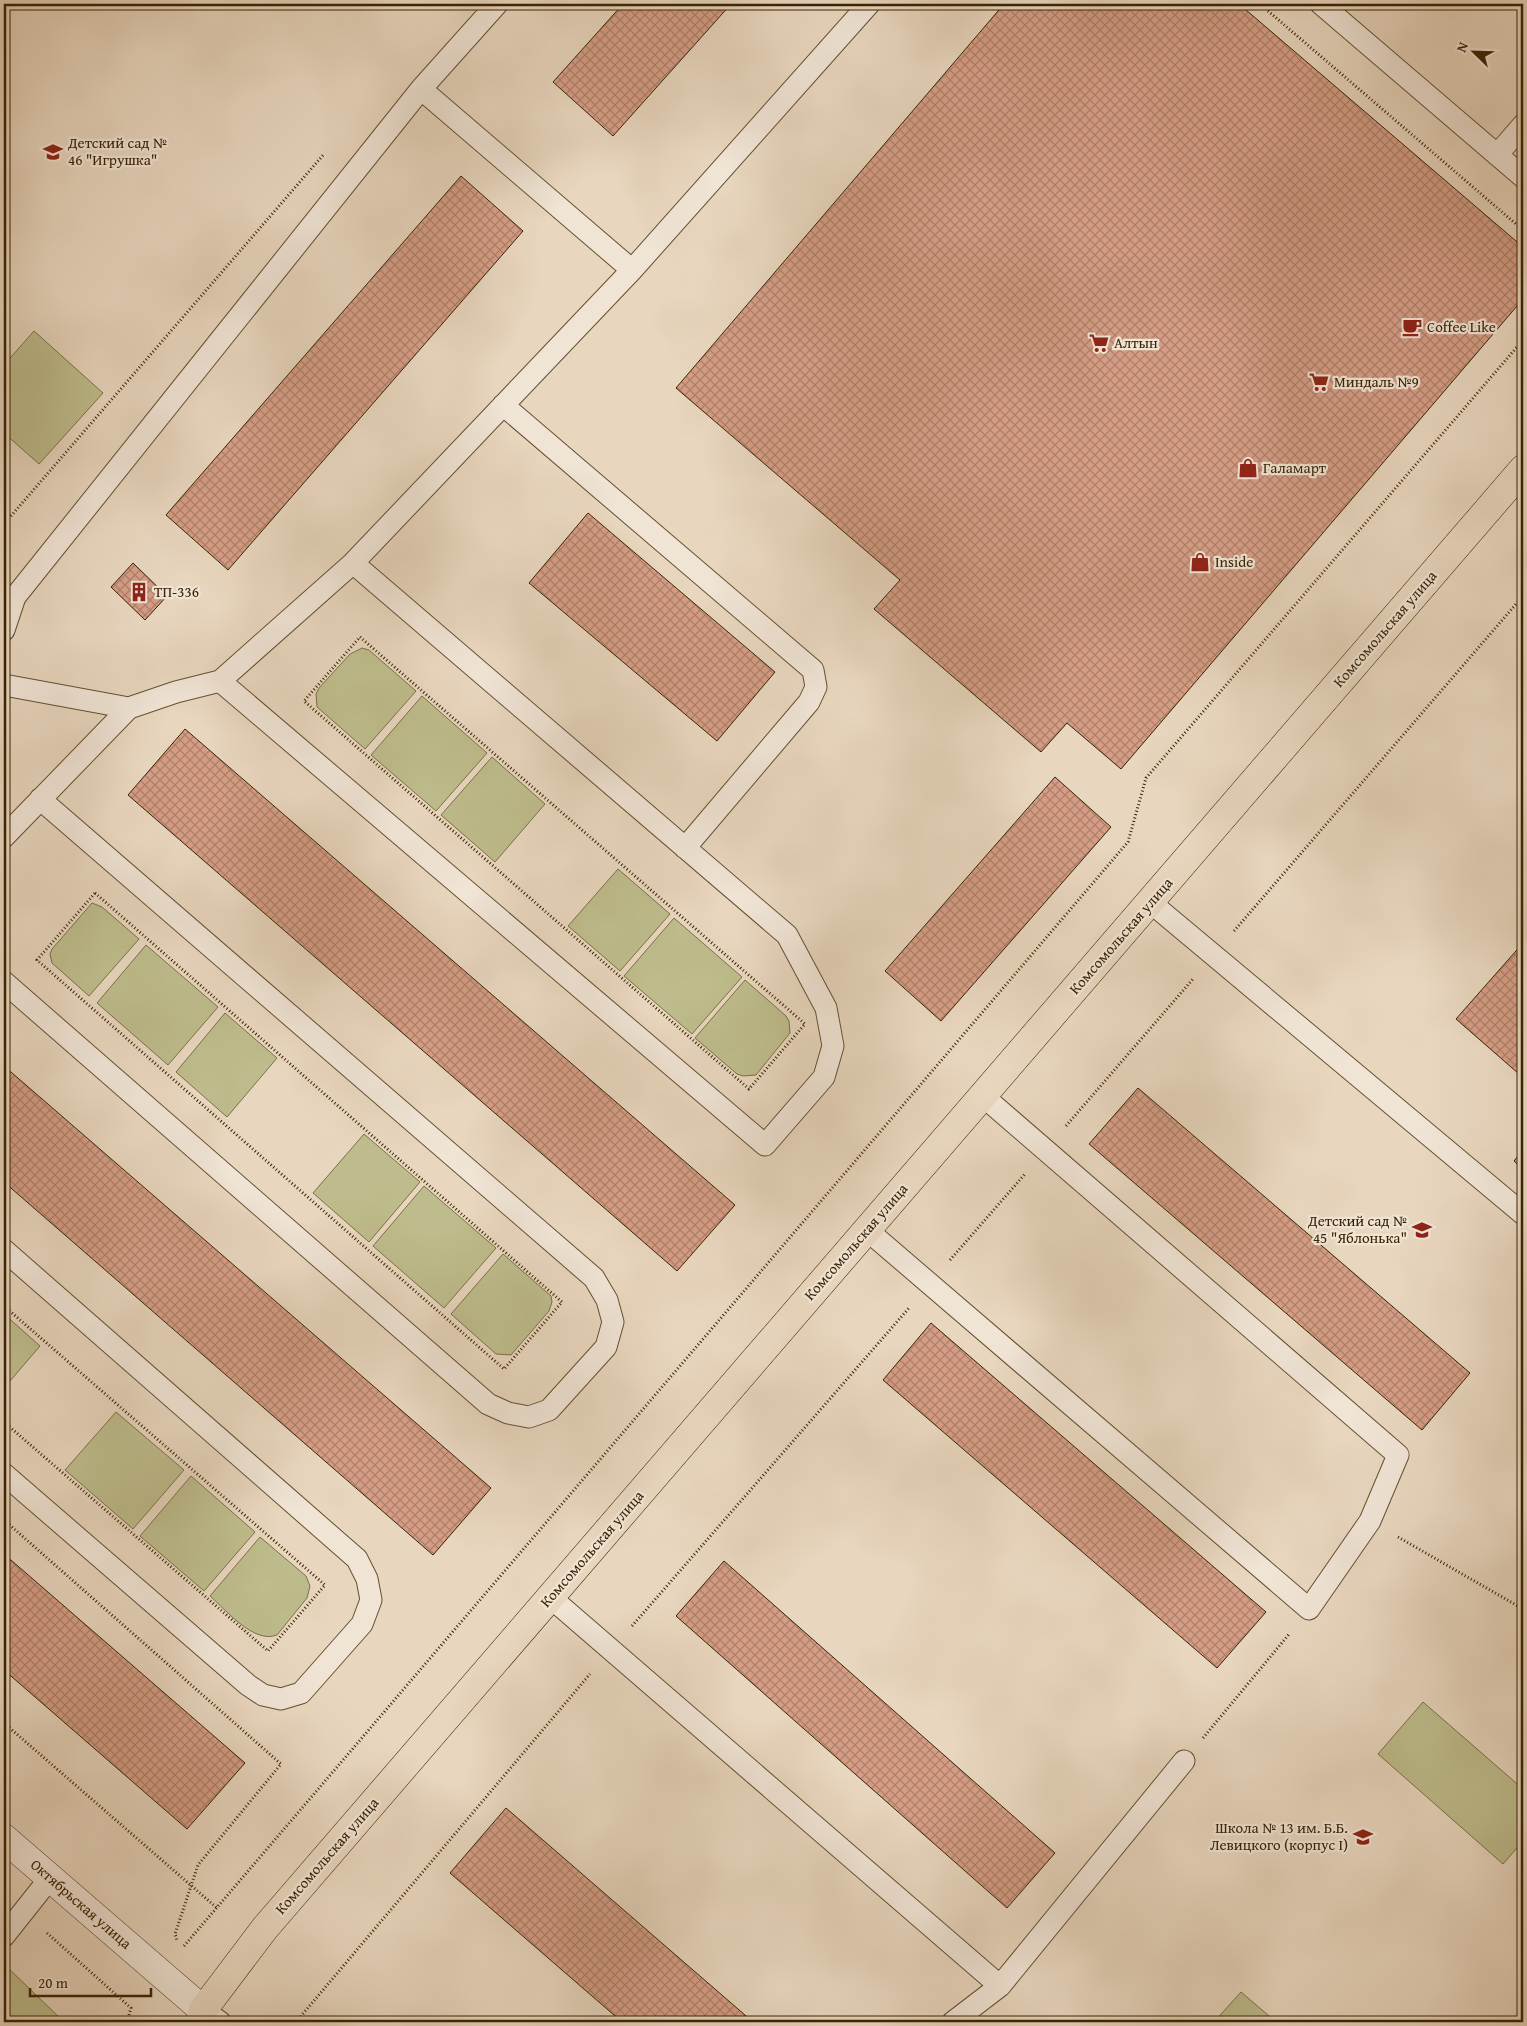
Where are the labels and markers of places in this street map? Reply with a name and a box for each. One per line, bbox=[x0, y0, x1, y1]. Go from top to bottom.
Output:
place label: Детский сад № 46 "Игрушка" bbox=[67, 132, 167, 170]
school or university icon: Детский сад № 46 "Игрушка" bbox=[42, 141, 64, 163]
cafe icon: Coffee Like bbox=[1401, 316, 1423, 338]
place label: Coffee Like bbox=[1427, 316, 1496, 337]
supermarket icon: Алтын bbox=[1088, 332, 1110, 354]
place label: Алтын bbox=[1114, 332, 1158, 353]
supermarket icon: Миндаль №9 bbox=[1308, 371, 1330, 393]
place label: Миндаль №9 bbox=[1334, 371, 1419, 392]
shop icon: Галамарт bbox=[1237, 457, 1259, 479]
place label: Галамарт bbox=[1263, 457, 1327, 478]
shop icon: Inside bbox=[1189, 551, 1211, 573]
place label: Inside bbox=[1215, 551, 1253, 572]
building icon: ТП-336 bbox=[128, 581, 150, 603]
place label: ТП-336 bbox=[154, 581, 199, 602]
place label: Детский сад № 45 "Яблонька" bbox=[1307, 1210, 1407, 1248]
school or university icon: Детский сад № 45 "Яблонька" bbox=[1411, 1219, 1433, 1241]
place label: Школа № 13 им. Б.Б. Левицкого (корпус I) bbox=[1210, 1817, 1348, 1855]
school or university icon: Школа № 13 им. Б.Б. Левицкого (корпус I) bbox=[1352, 1826, 1374, 1848]

